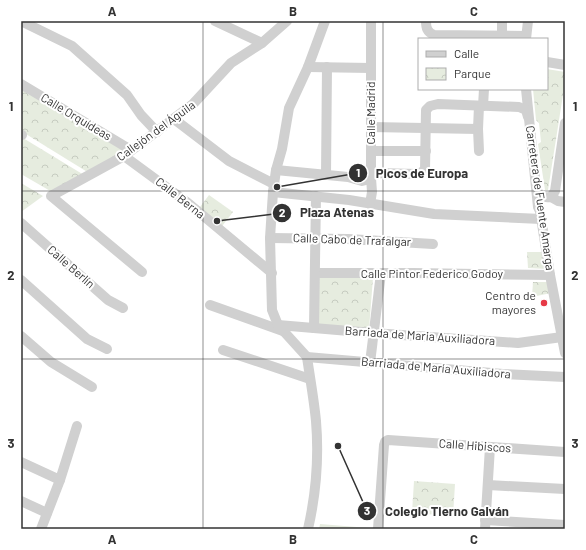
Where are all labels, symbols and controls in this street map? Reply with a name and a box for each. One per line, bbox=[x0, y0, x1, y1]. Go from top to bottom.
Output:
text: A bbox=[108, 3, 117, 19]
text: B bbox=[289, 3, 297, 19]
text: C bbox=[470, 3, 478, 19]
legend bbox=[418, 38, 548, 90]
text: Calle bbox=[454, 46, 479, 60]
text: Parque bbox=[454, 66, 491, 80]
street label: Calle Madrid bbox=[363, 82, 377, 144]
street label: Calle Orquídeas bbox=[39, 90, 114, 143]
street label: Callejón del Águila bbox=[114, 97, 197, 163]
text: 1 bbox=[9, 98, 13, 114]
text: 1 bbox=[573, 98, 577, 114]
street label: Carretera de Fuente Amarga bbox=[524, 125, 558, 271]
callout: Picos de Europa bbox=[348, 161, 476, 186]
text: 1 bbox=[356, 165, 360, 179]
text: Picos de Europa bbox=[376, 165, 468, 181]
street label: Calle Berna bbox=[153, 174, 208, 221]
callout: Plaza Atenas bbox=[272, 200, 382, 225]
text: Plaza Atenas bbox=[300, 204, 374, 220]
text: 2 bbox=[279, 205, 286, 219]
street label: Calle Cabo de Trafalgar bbox=[293, 230, 412, 248]
street label: Calle Berlín bbox=[45, 242, 98, 290]
street label: Calle Pintor Federico Godoy bbox=[361, 266, 504, 280]
text: 2 bbox=[7, 267, 15, 283]
text: 2 bbox=[571, 267, 579, 283]
place label: Centro de mayores bbox=[485, 288, 536, 316]
marker: Centro de mayores bbox=[539, 298, 549, 308]
street label: Barriada de Maria Auxiliadora bbox=[344, 323, 496, 347]
street label: Barriada de María Auxiliadora bbox=[361, 353, 511, 381]
text: 3 bbox=[7, 435, 15, 451]
street label: Calle Hibiscos bbox=[438, 435, 512, 455]
text: 3 bbox=[571, 435, 579, 451]
callout: Colegio Tierno Galván bbox=[357, 499, 517, 524]
text: 3 bbox=[364, 503, 370, 517]
text: Colegio Tierno Galván bbox=[385, 503, 509, 519]
text: A bbox=[108, 531, 117, 547]
text: B bbox=[289, 531, 297, 547]
text: C bbox=[470, 531, 478, 547]

